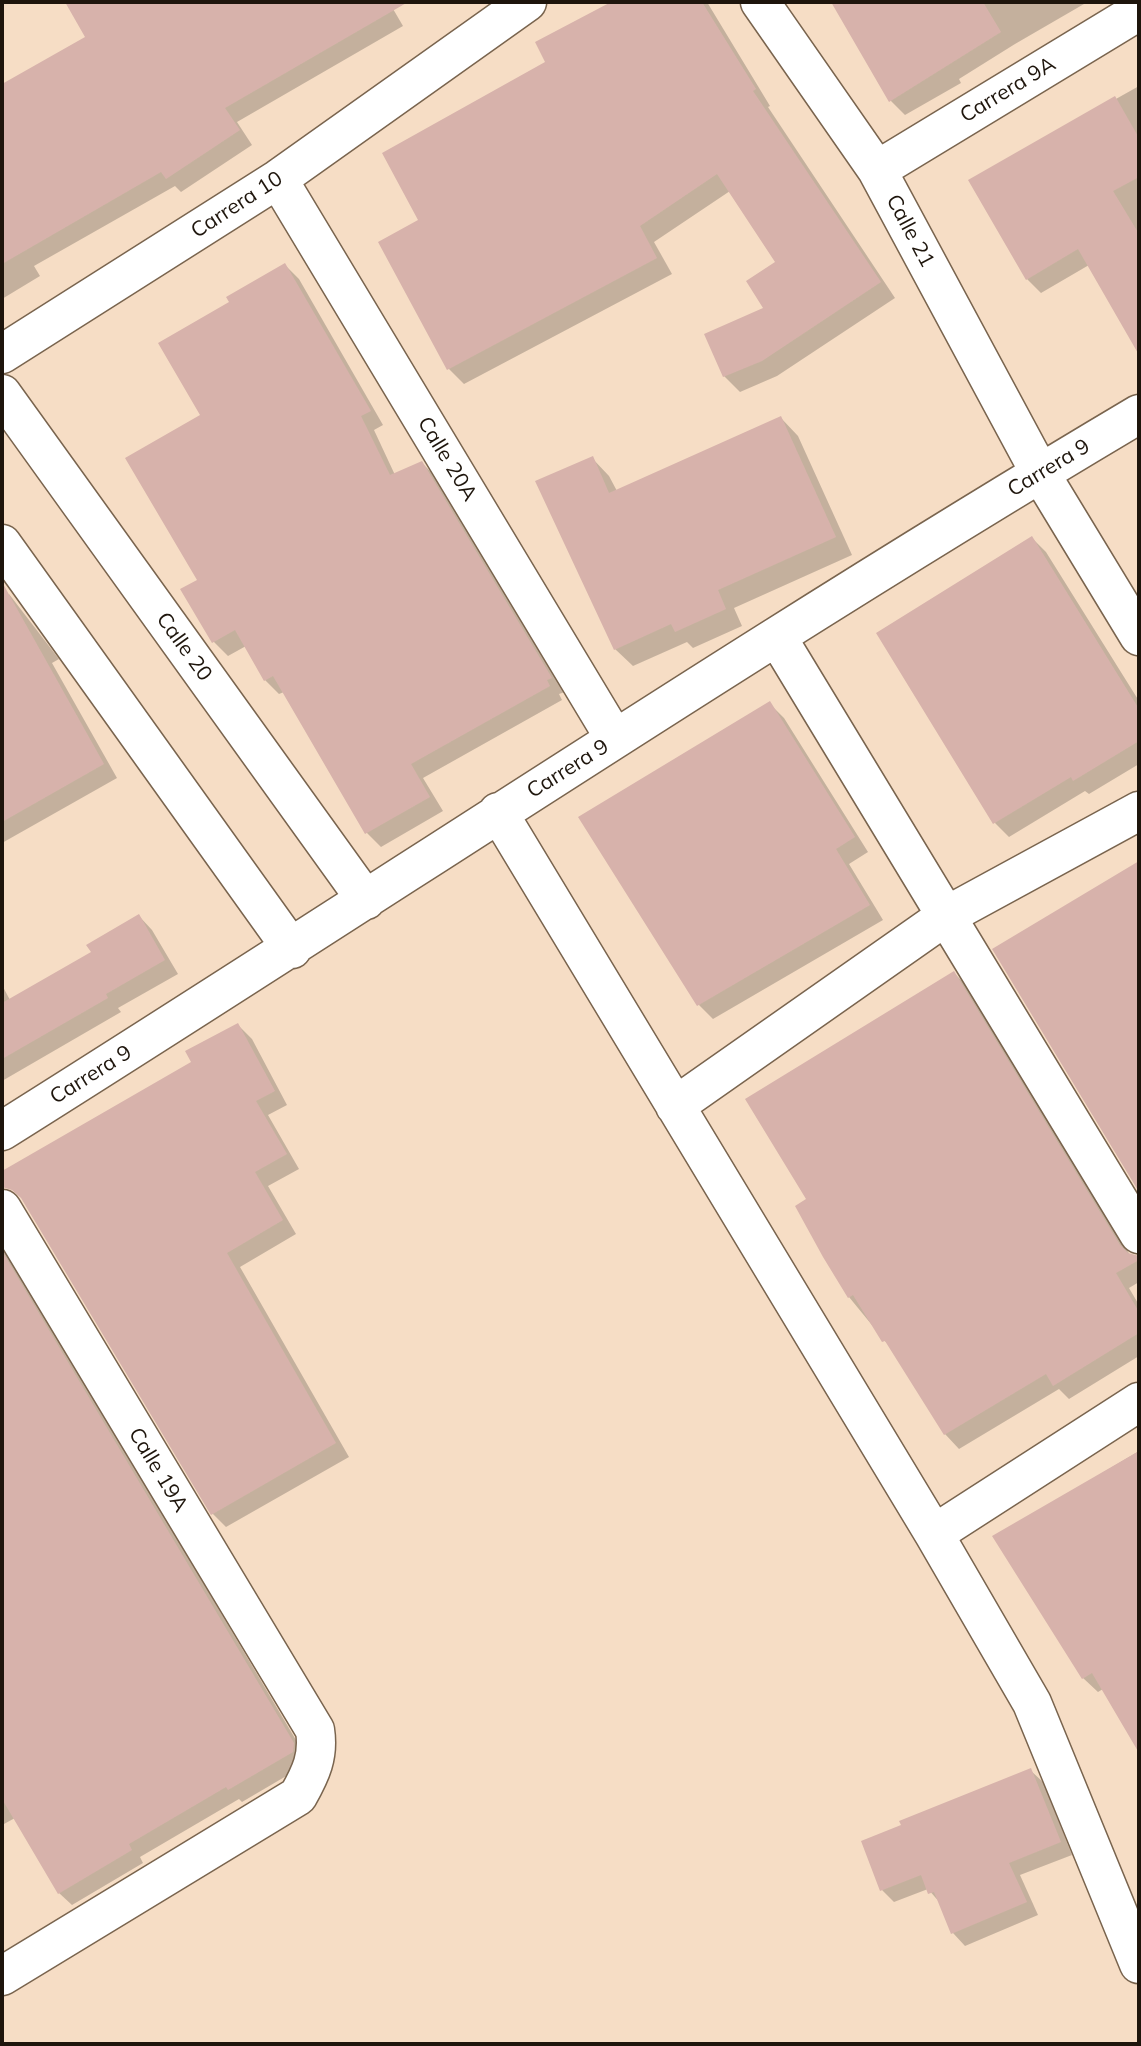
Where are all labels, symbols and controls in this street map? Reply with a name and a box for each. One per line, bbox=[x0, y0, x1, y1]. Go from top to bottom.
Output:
street label: Carrera 9A bbox=[956, 52, 1060, 128]
street label: Carrera 10 bbox=[187, 166, 287, 244]
street label: Calle 21 bbox=[880, 190, 940, 272]
street label: Calle 20A bbox=[412, 412, 482, 506]
street label: Carrera 9 bbox=[1003, 434, 1095, 502]
street label: Calle 20 bbox=[151, 608, 217, 686]
street label: Carrera 9 bbox=[523, 734, 613, 804]
street label: Carrera 9 bbox=[46, 1040, 136, 1110]
street label: Calle 19A bbox=[123, 1423, 193, 1517]

